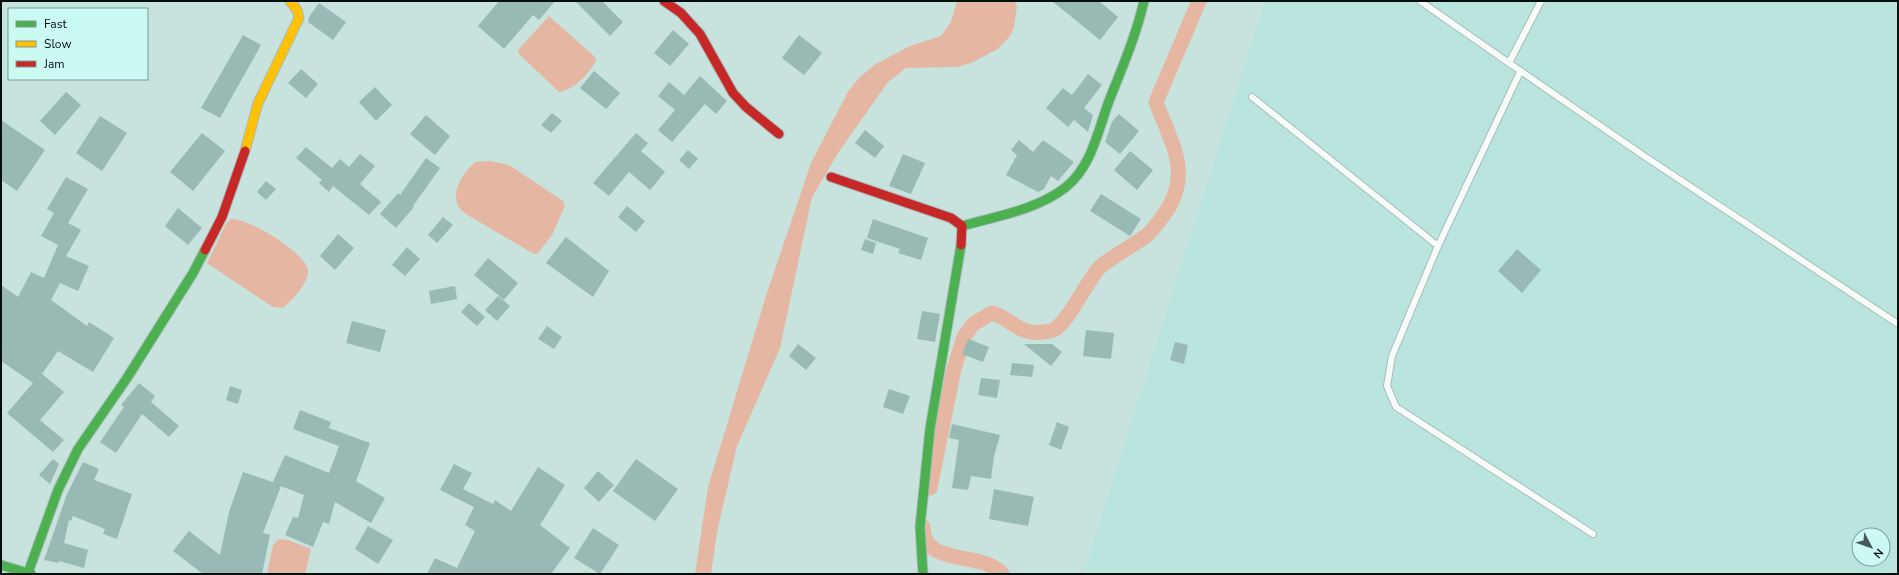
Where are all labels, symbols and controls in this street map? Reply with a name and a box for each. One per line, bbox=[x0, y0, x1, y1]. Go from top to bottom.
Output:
legend bbox=[8, 8, 148, 80]
text: Fast bbox=[44, 16, 67, 32]
text: Slow bbox=[44, 36, 72, 52]
text: Jam bbox=[43, 56, 65, 72]
north arrow bbox=[1851, 527, 1891, 567]
text: N bbox=[1870, 545, 1887, 561]

